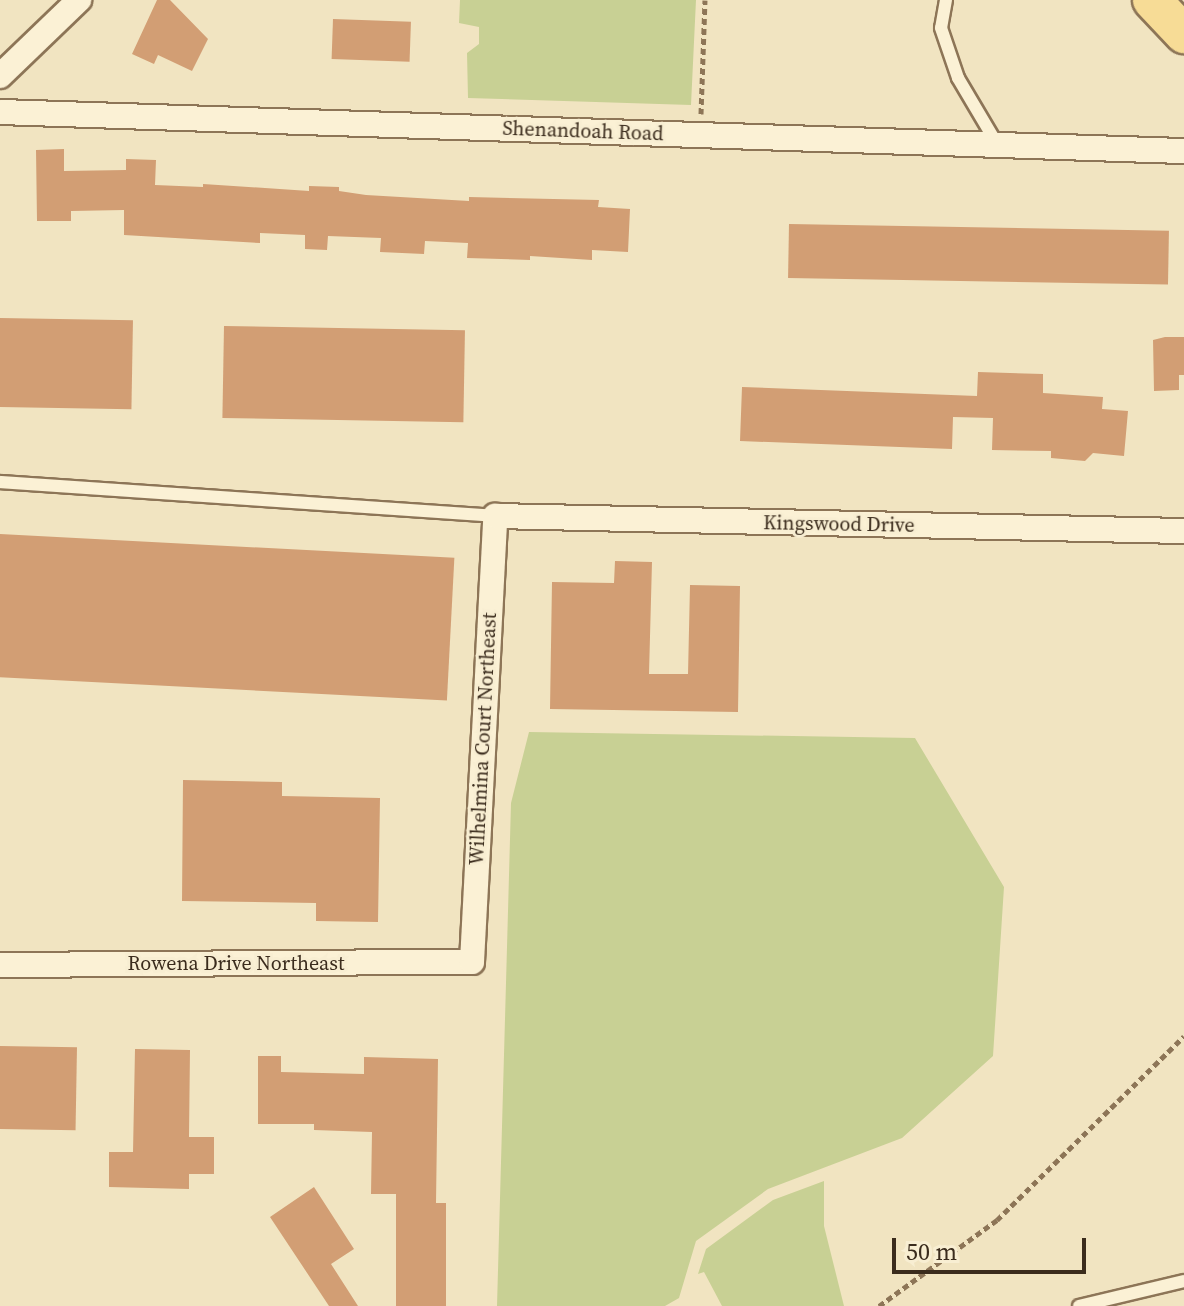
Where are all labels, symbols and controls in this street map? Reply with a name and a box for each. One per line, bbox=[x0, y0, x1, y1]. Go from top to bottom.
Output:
street label: Shenandoah Road bbox=[502, 116, 664, 146]
street label: Kingswood Drive bbox=[763, 511, 915, 537]
street label: Wilhelmina Court Northeast bbox=[464, 612, 502, 866]
street label: Rowena Drive Northeast bbox=[128, 951, 344, 975]
scale bar bbox=[896, 1222, 1090, 1272]
text: 50 m bbox=[906, 1235, 957, 1268]

